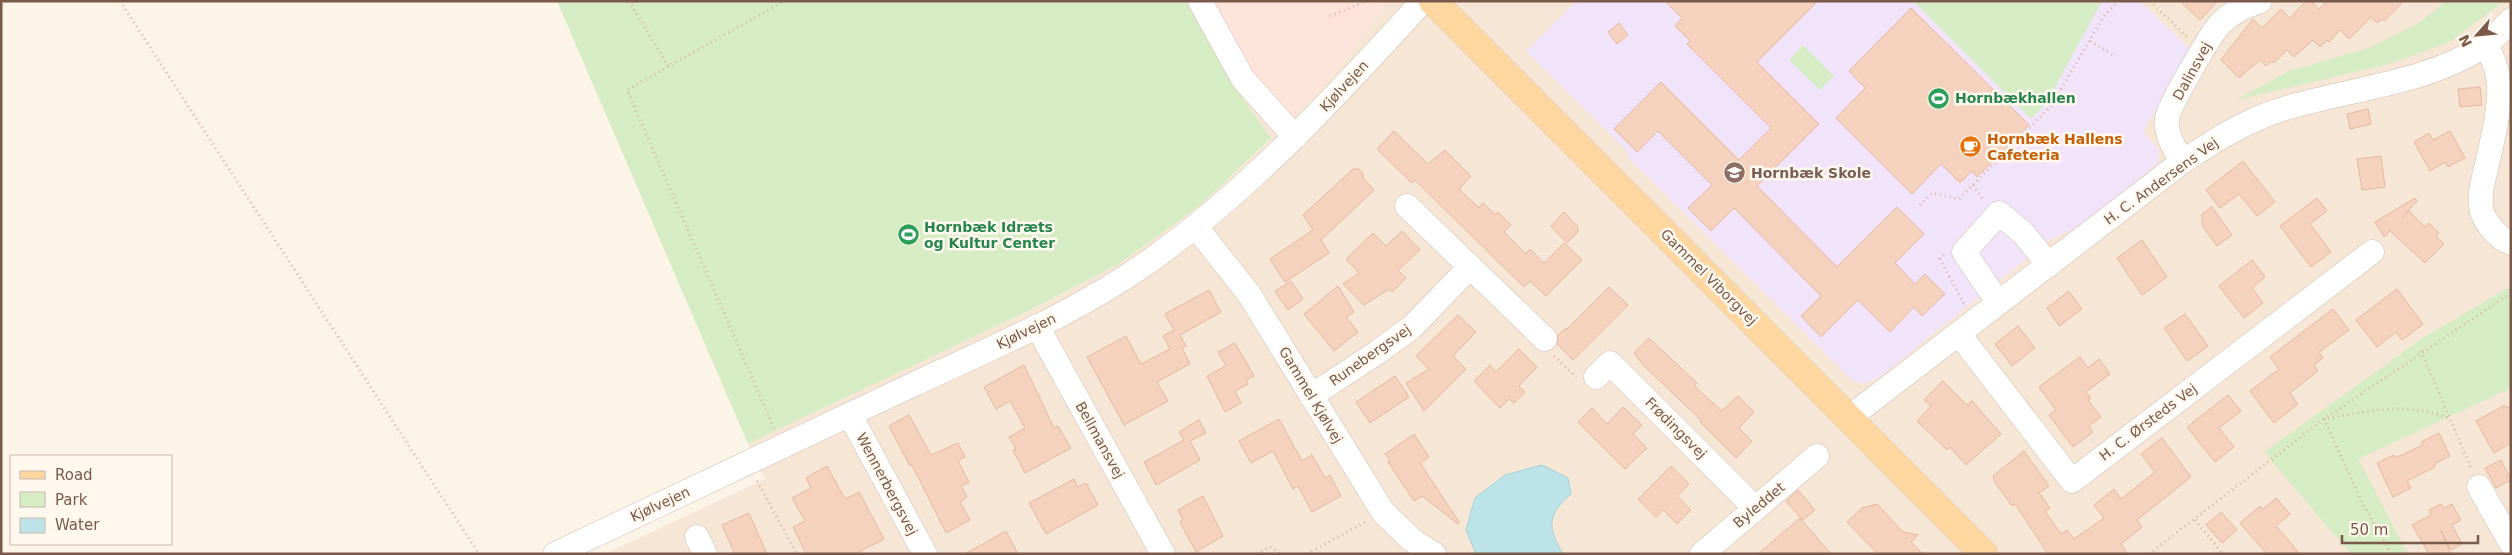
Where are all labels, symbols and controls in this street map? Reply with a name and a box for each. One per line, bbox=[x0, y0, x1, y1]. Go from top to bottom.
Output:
north arrow bbox=[2452, 10, 2502, 60]
text: N bbox=[2456, 32, 2475, 50]
street label: Dalinsvej bbox=[2169, 39, 2215, 103]
street label: Kjølvejen bbox=[1316, 57, 1372, 115]
sports icon: Hornbækhallen bbox=[1927, 86, 1951, 110]
place label: Hornbækhallen bbox=[1955, 90, 2076, 106]
place label: Hornbæk Hallens Cafeteria bbox=[1987, 131, 2123, 163]
street label: H. C. Andersens Vej bbox=[2101, 134, 2221, 228]
cafe icon: Hornbæk Hallens Cafeteria bbox=[1959, 135, 1983, 159]
school or university icon: Hornbæk Skole bbox=[1723, 161, 1747, 185]
place label: Hornbæk Skole bbox=[1751, 165, 1871, 181]
place label: Hornbæk Idræts og Kultur Center bbox=[924, 219, 1055, 251]
sports icon: Hornbæk Idræts og Kultur Center bbox=[896, 223, 920, 247]
street label: Gammel Viborgvej bbox=[1658, 226, 1760, 328]
street label: Kjølvejen bbox=[994, 310, 1058, 352]
street label: Runebergsvej bbox=[1326, 321, 1414, 389]
street label: Gammel Kjølvej bbox=[1276, 344, 1346, 446]
street label: H. C. Ørsteds Vej bbox=[2096, 380, 2200, 464]
street label: Frødingsvej bbox=[1642, 394, 1710, 462]
street label: Bellmansvej bbox=[1072, 399, 1128, 481]
street label: Wennerbergsvej bbox=[853, 430, 921, 538]
legend bbox=[10, 455, 172, 545]
text: Road bbox=[55, 466, 93, 484]
street label: Byleddet bbox=[1730, 479, 1788, 531]
street label: Kjølvejen bbox=[628, 483, 692, 525]
text: Park bbox=[55, 491, 88, 509]
scale bar bbox=[2342, 512, 2478, 544]
text: Water bbox=[55, 516, 100, 534]
text: 50 m bbox=[2350, 521, 2388, 539]

